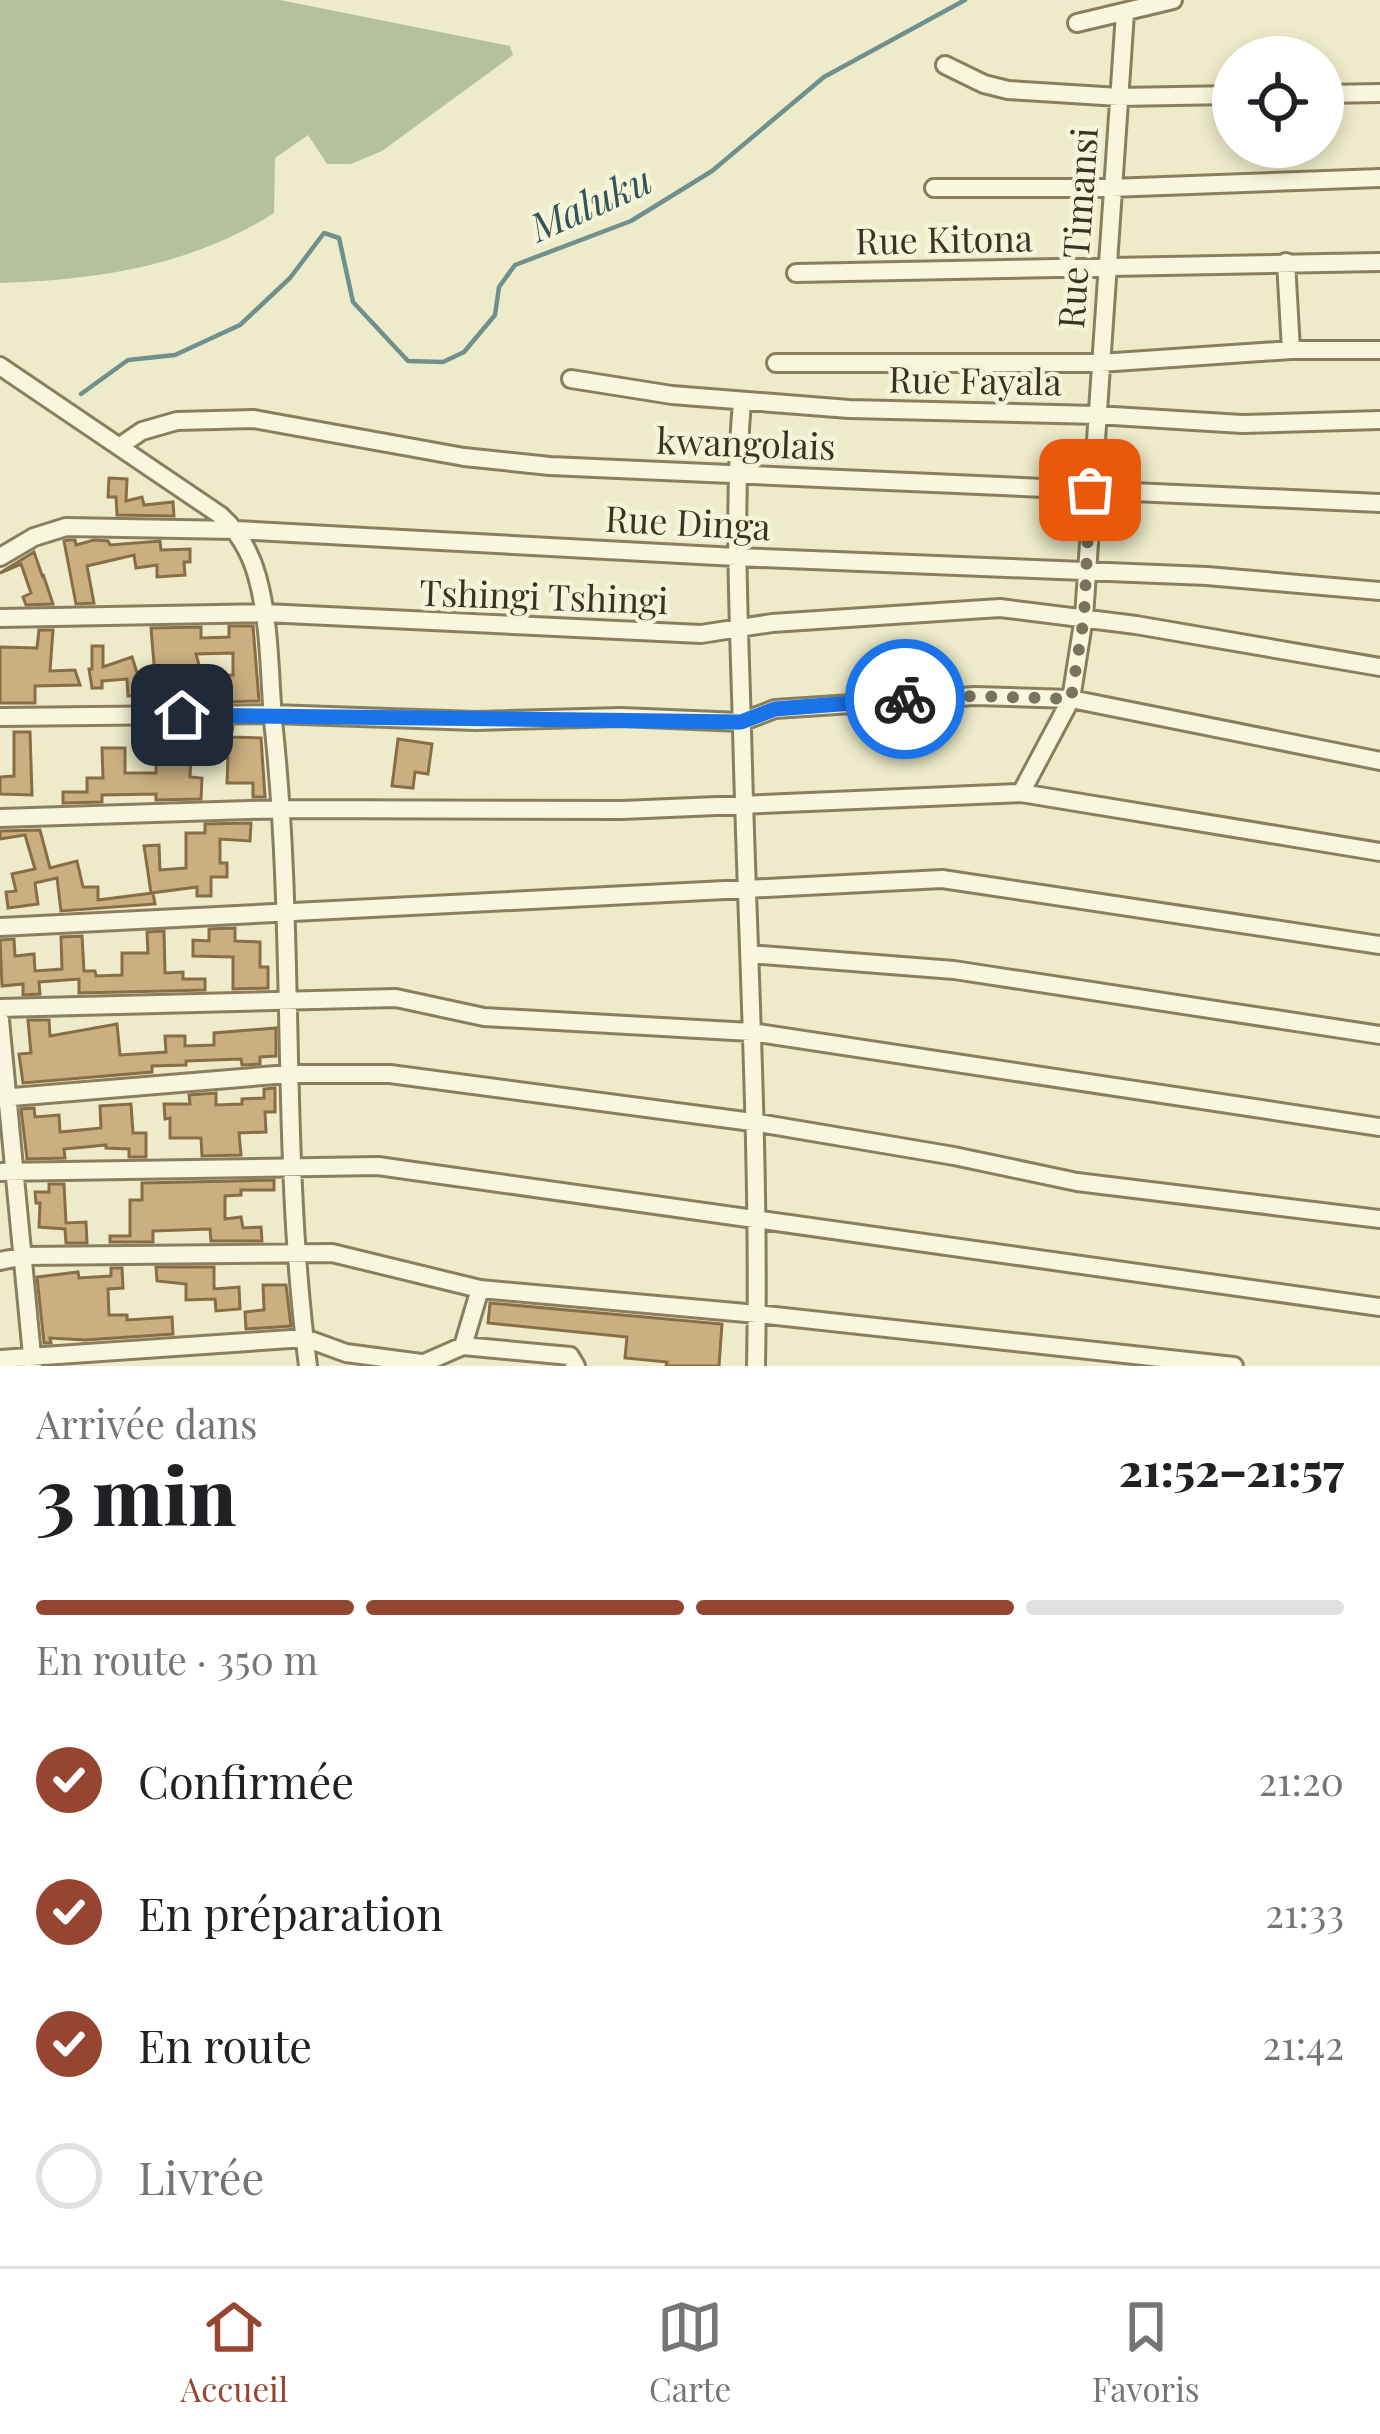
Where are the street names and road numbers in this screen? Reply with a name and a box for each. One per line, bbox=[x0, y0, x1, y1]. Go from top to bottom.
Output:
street label: Rue Timansi bbox=[1045, 126, 1107, 330]
street label: Rue Kitona bbox=[855, 212, 1033, 264]
street label: Rue Fayala bbox=[888, 353, 1062, 405]
street label: kwangolais bbox=[656, 415, 836, 469]
street label: Rue Dinga bbox=[604, 493, 772, 549]
street label: Tshingi Tshingi bbox=[419, 567, 669, 623]

